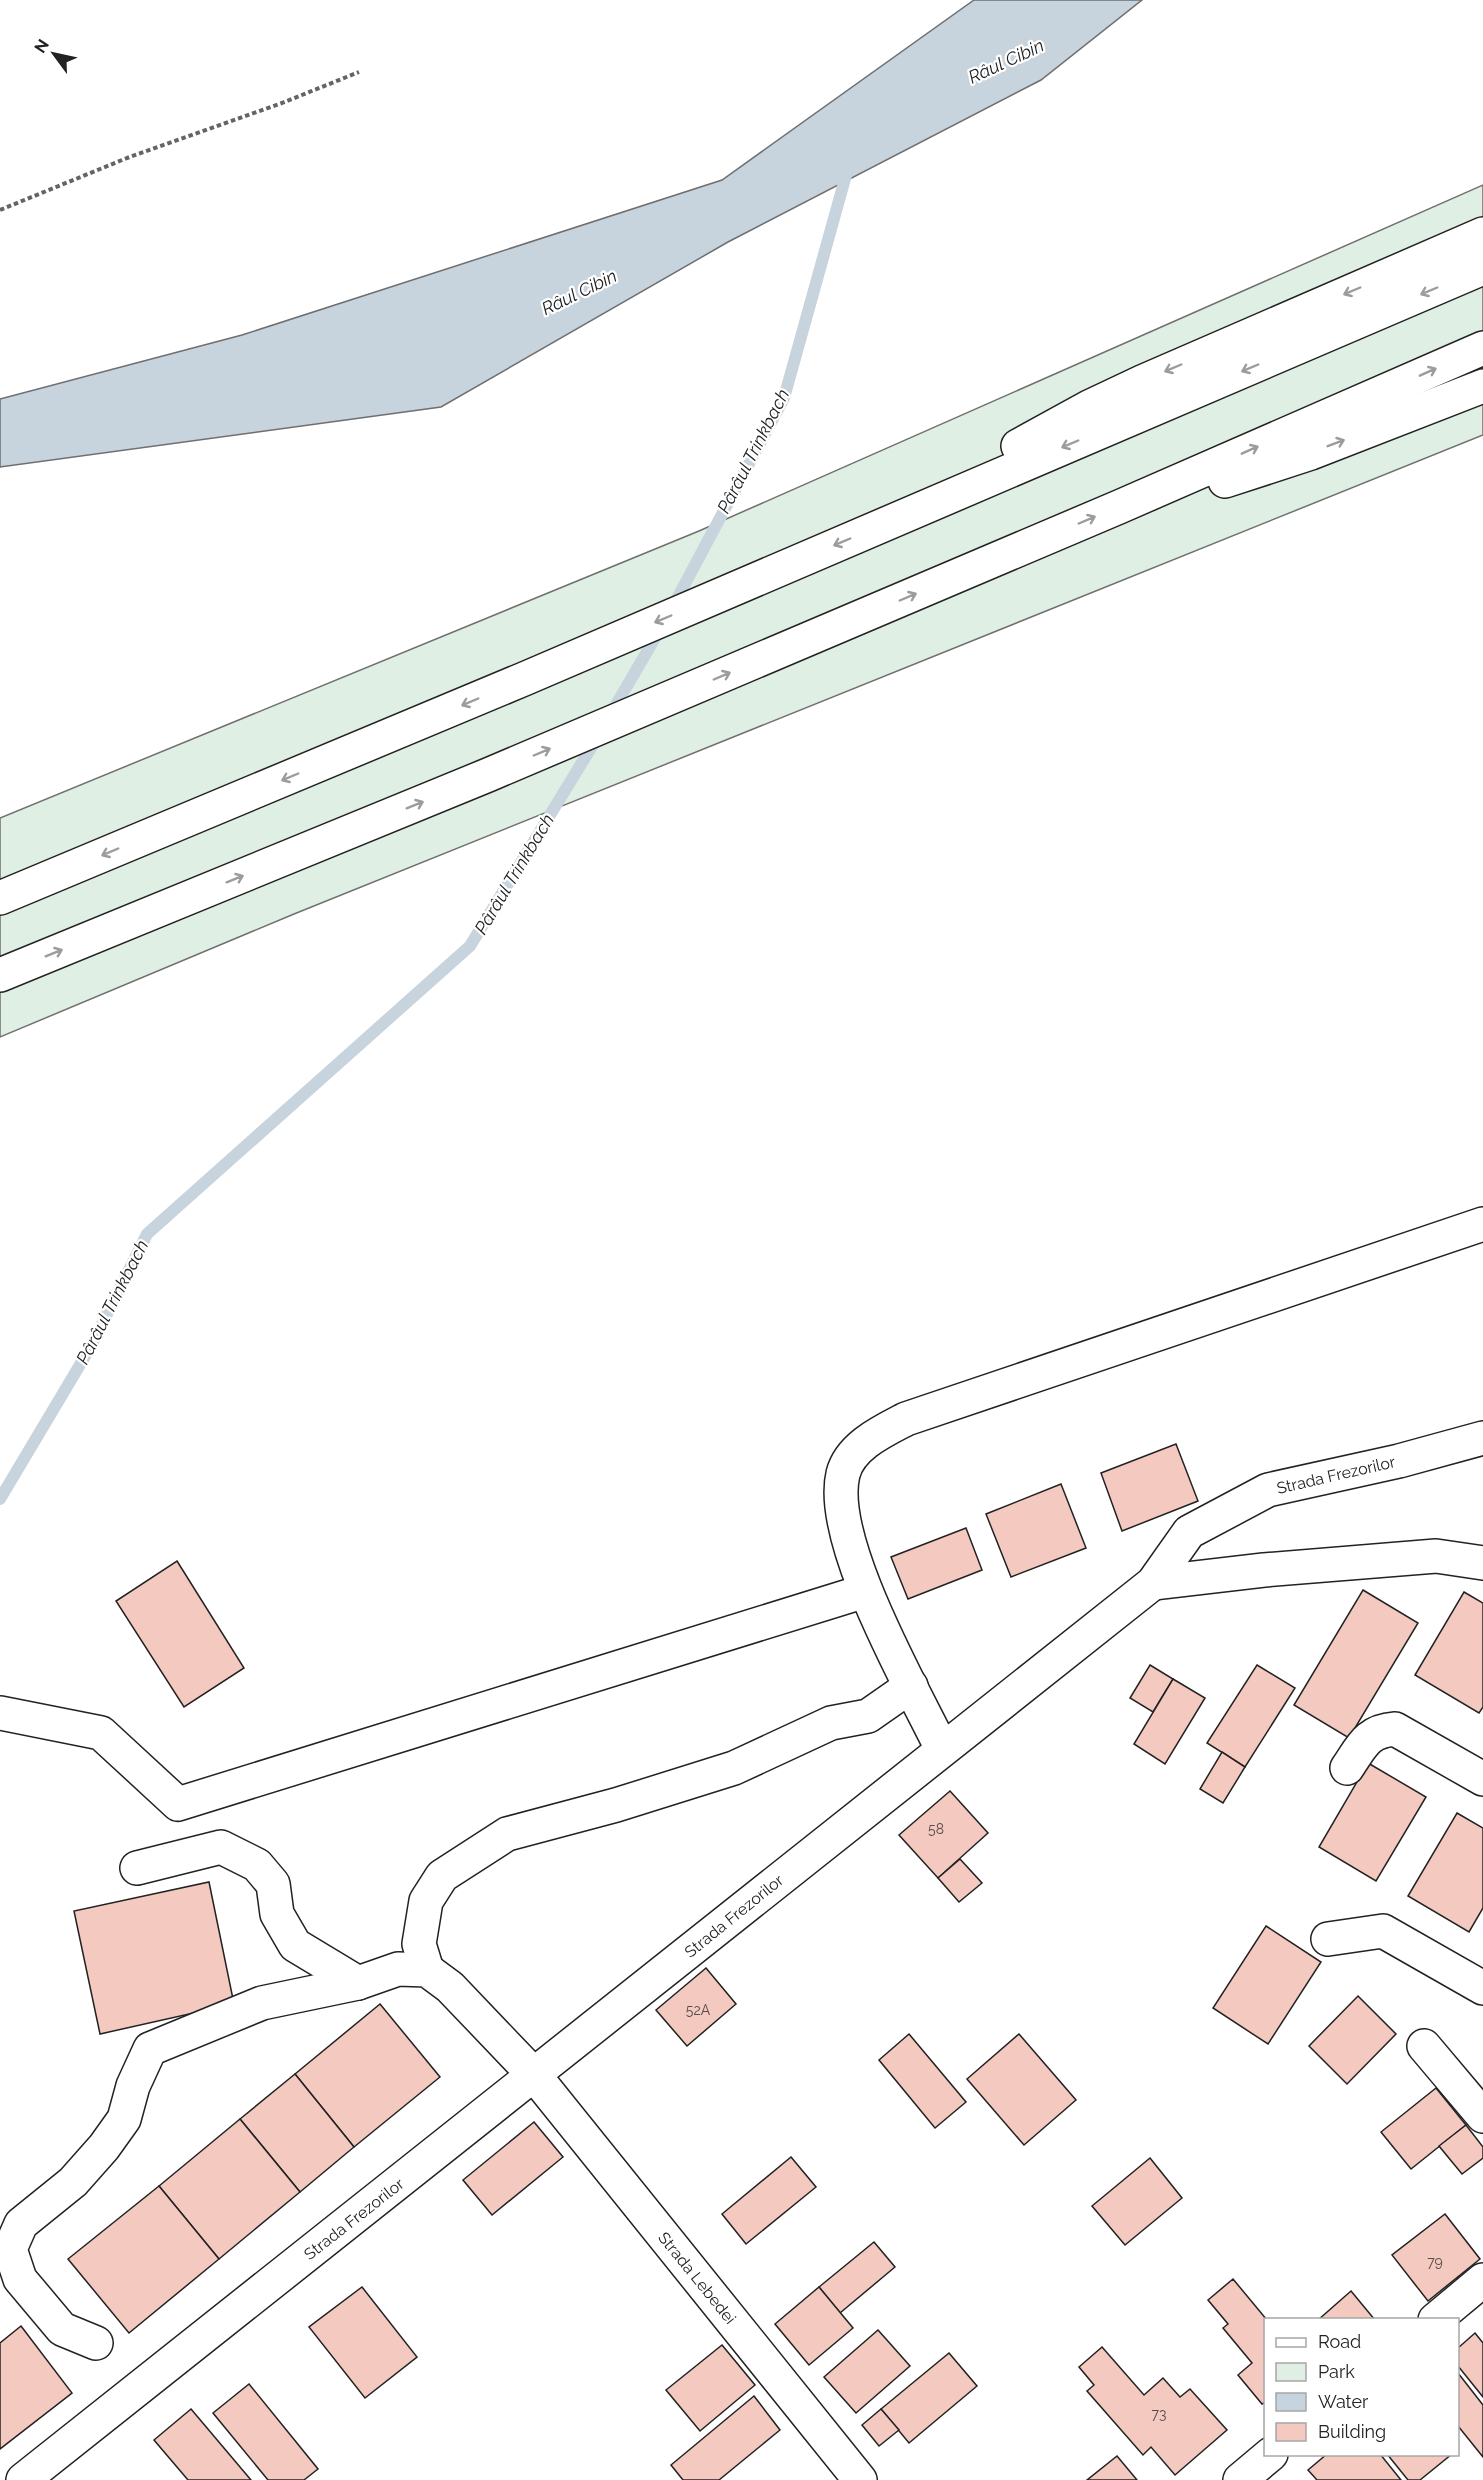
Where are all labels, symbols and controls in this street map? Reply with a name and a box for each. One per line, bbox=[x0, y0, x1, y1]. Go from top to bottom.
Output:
north arrow bbox=[24, 24, 84, 84]
water label: Râul Cibin bbox=[965, 34, 1047, 88]
text: N bbox=[31, 36, 53, 56]
water label: Râul Cibin bbox=[538, 265, 620, 319]
one-way arrow bbox=[1344, 285, 1362, 297]
one-way arrow bbox=[1421, 286, 1439, 297]
one-way arrow bbox=[1241, 362, 1259, 374]
one-way arrow bbox=[1165, 363, 1183, 374]
one-way arrow bbox=[1419, 365, 1437, 377]
water label: Pârâul Trinkbach bbox=[713, 385, 793, 517]
one-way arrow bbox=[1326, 437, 1345, 448]
one-way arrow bbox=[1062, 439, 1080, 450]
one-way arrow bbox=[1240, 443, 1258, 455]
one-way arrow bbox=[1078, 514, 1096, 525]
one-way arrow bbox=[833, 537, 852, 548]
one-way arrow bbox=[898, 590, 916, 602]
one-way arrow bbox=[654, 614, 673, 625]
one-way arrow bbox=[712, 670, 730, 681]
one-way arrow bbox=[461, 697, 479, 708]
one-way arrow bbox=[533, 746, 551, 757]
one-way arrow bbox=[281, 772, 300, 783]
one-way arrow bbox=[405, 799, 424, 810]
water label: Pârâul Trinkbach bbox=[470, 810, 558, 938]
one-way arrow bbox=[102, 847, 120, 858]
one-way arrow bbox=[225, 873, 243, 884]
one-way arrow bbox=[44, 946, 63, 957]
water label: Pârâul Trinkbach bbox=[72, 1236, 152, 1368]
street label: Strada Frezorilor bbox=[1275, 1452, 1398, 1498]
house number: 58 bbox=[928, 1821, 944, 1837]
street label: Strada Frezorilor bbox=[681, 1870, 787, 1962]
house number: 52A bbox=[686, 2002, 711, 2018]
street label: Strada Frezorilor bbox=[300, 2174, 408, 2264]
street label: Strada Lebedei bbox=[654, 2228, 740, 2328]
house number: 79 bbox=[1427, 2254, 1443, 2270]
legend bbox=[1264, 2318, 1459, 2456]
text: Road bbox=[1318, 2331, 1361, 2352]
text: Park bbox=[1318, 2361, 1355, 2382]
text: Water bbox=[1318, 2391, 1369, 2412]
house number: 73 bbox=[1152, 2406, 1166, 2422]
text: Building bbox=[1318, 2421, 1386, 2442]

